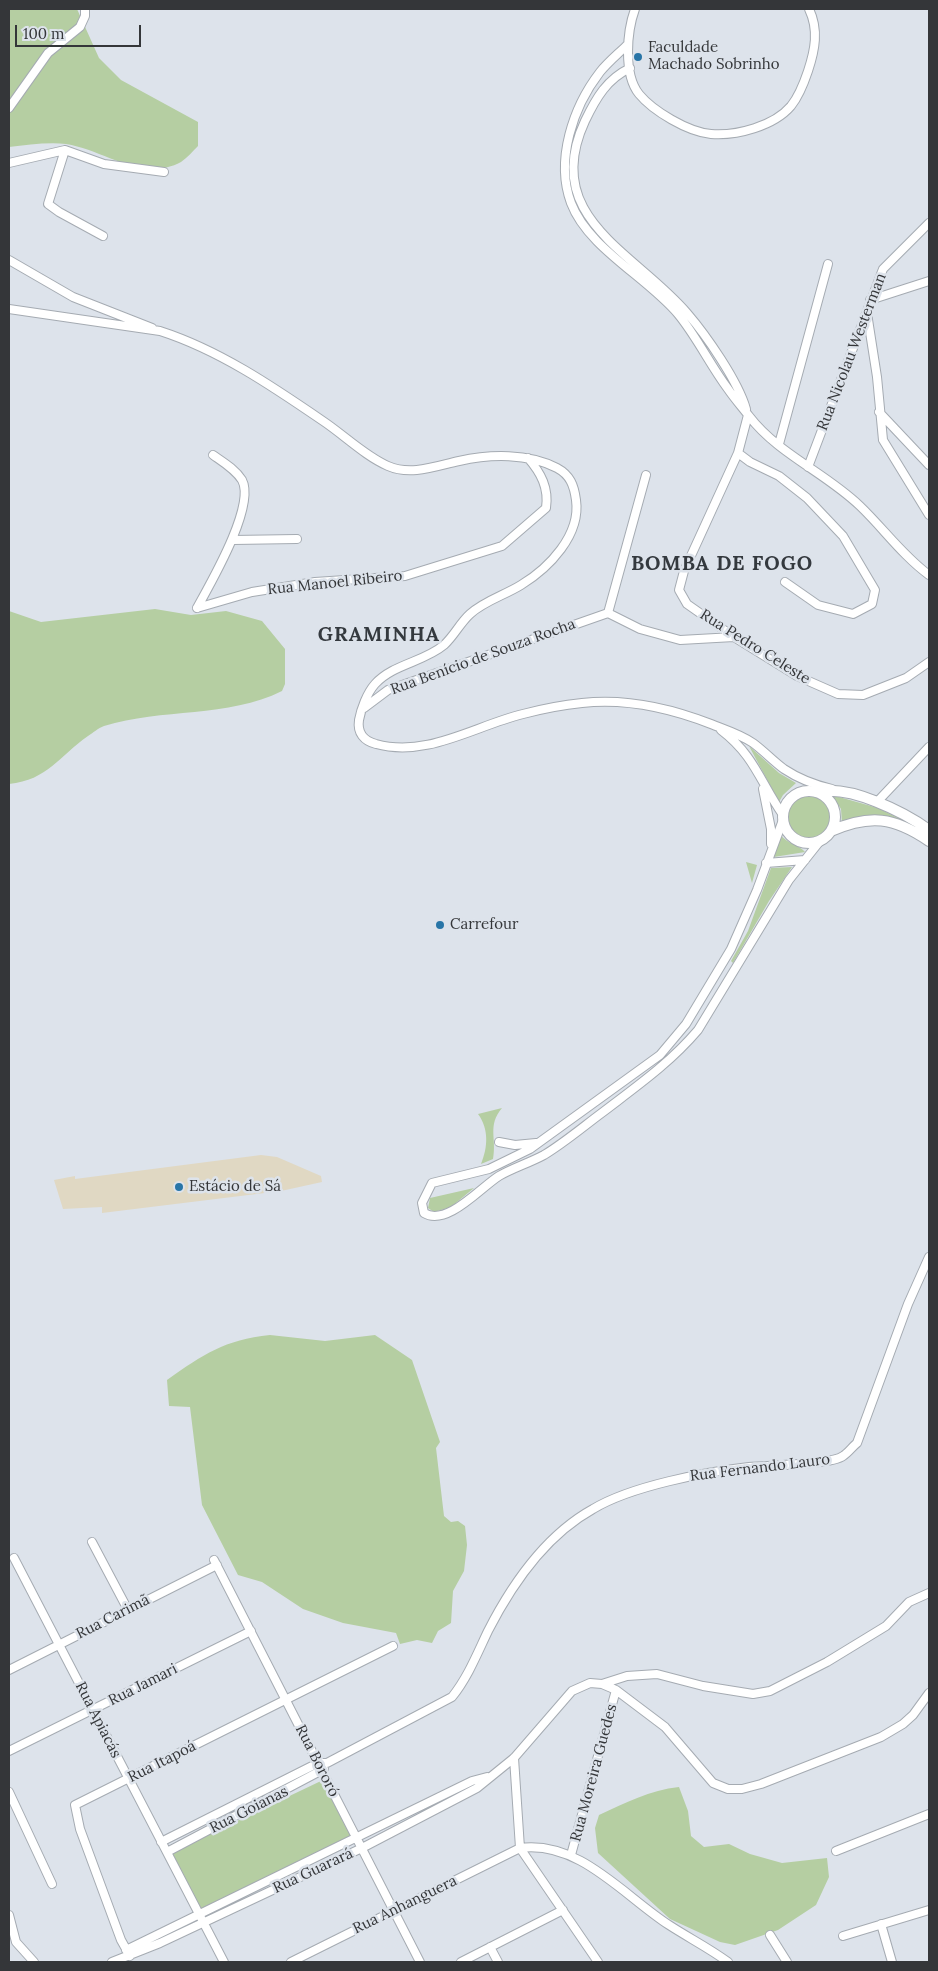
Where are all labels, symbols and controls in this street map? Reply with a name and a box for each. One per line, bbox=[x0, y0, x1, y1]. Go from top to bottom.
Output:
scale bar bbox=[18, 15, 144, 47]
text: 100 m bbox=[23, 24, 64, 43]
place label: Faculdade Machado Sobrinho bbox=[648, 39, 779, 74]
marker: Faculdade Machado Sobrinho bbox=[632, 51, 644, 63]
street label: Rua Nicolau Westerman bbox=[814, 271, 890, 433]
district label: BOMBA DE FOGO bbox=[629, 552, 815, 576]
street label: Rua Manoel Ribeiro bbox=[267, 567, 403, 599]
street label: Rua Pedro Celeste bbox=[696, 606, 814, 688]
street label: Rua Benício de Souza Rocha bbox=[388, 615, 578, 699]
district label: GRAMINHA bbox=[317, 623, 441, 647]
place label: Carrefour bbox=[450, 916, 518, 934]
marker: Carrefour bbox=[434, 919, 446, 931]
place label: Estácio de Sá bbox=[189, 1178, 281, 1196]
marker: Estácio de Sá bbox=[173, 1181, 185, 1193]
street label: Rua Fernando Lauro bbox=[689, 1450, 831, 1486]
street label: Rua Carimã bbox=[73, 1591, 153, 1643]
street label: Rua Jamari bbox=[105, 1660, 181, 1710]
street label: Rua Apiacás bbox=[71, 1679, 125, 1761]
street label: Rua Moreira Guedes bbox=[567, 1702, 621, 1844]
street label: Rua Bororó bbox=[291, 1722, 343, 1800]
street label: Rua Itapoá bbox=[125, 1737, 199, 1787]
street label: Rua Goianas bbox=[207, 1782, 291, 1838]
street label: Rua Guarará bbox=[270, 1845, 356, 1897]
street label: Rua Anhanguera bbox=[350, 1872, 460, 1938]

